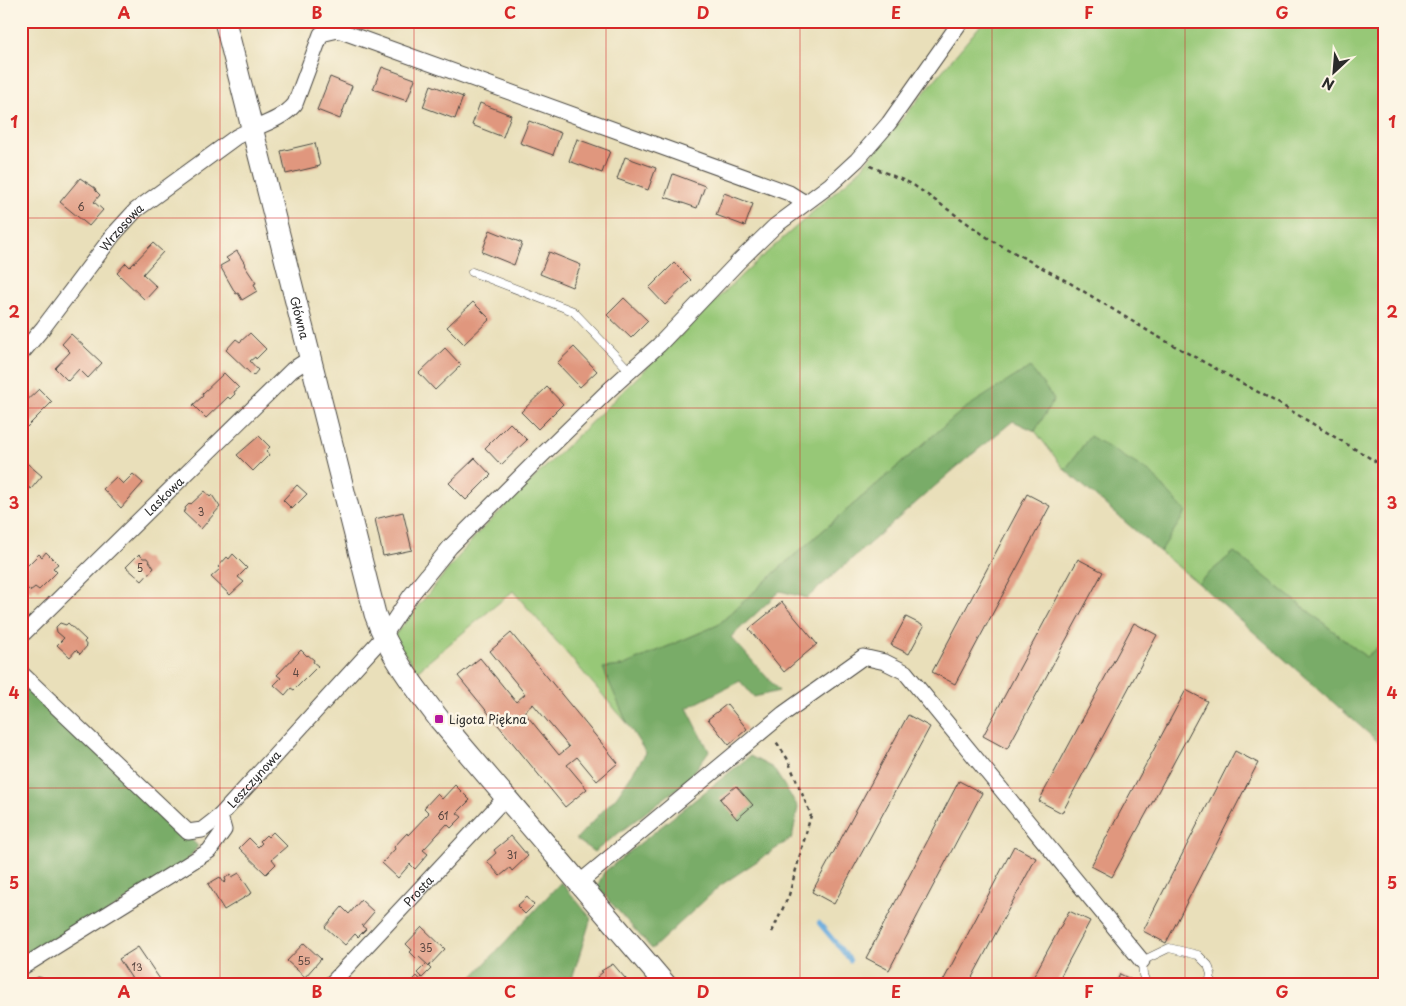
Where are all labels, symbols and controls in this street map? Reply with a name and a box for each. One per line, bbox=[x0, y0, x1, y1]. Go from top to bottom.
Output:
text: A bbox=[118, 0, 131, 24]
text: B bbox=[312, 0, 323, 24]
text: C bbox=[504, 0, 516, 24]
text: D bbox=[697, 0, 709, 24]
text: E bbox=[891, 0, 901, 24]
text: F bbox=[1084, 0, 1094, 24]
text: G bbox=[1275, 0, 1289, 24]
north arrow bbox=[1308, 48, 1358, 98]
text: N bbox=[1318, 72, 1338, 96]
text: 1 bbox=[10, 109, 18, 133]
text: 1 bbox=[1388, 109, 1396, 133]
street label: Wrzosowa bbox=[95, 198, 147, 255]
house number: 6 bbox=[77, 199, 85, 214]
street label: Główna bbox=[286, 294, 314, 341]
text: 2 bbox=[8, 299, 20, 323]
text: 2 bbox=[1386, 299, 1398, 323]
street label: Laskowa bbox=[140, 472, 188, 520]
text: 3 bbox=[9, 490, 19, 514]
text: 3 bbox=[1387, 490, 1397, 514]
house number: 3 bbox=[198, 504, 204, 519]
house number: 5 bbox=[137, 560, 143, 575]
house number: 4 bbox=[293, 665, 300, 680]
text: 4 bbox=[9, 680, 20, 704]
text: 4 bbox=[1387, 680, 1398, 704]
place label: Ligota Piękna bbox=[449, 710, 527, 728]
marker: Ligota Piękna bbox=[433, 713, 445, 725]
street label: Leszczynowa bbox=[223, 746, 285, 812]
house number: 61 bbox=[437, 808, 449, 823]
house number: 31 bbox=[507, 847, 517, 862]
text: 5 bbox=[9, 870, 19, 894]
text: 5 bbox=[1387, 870, 1397, 894]
street label: Prosta bbox=[399, 871, 438, 910]
house number: 35 bbox=[420, 940, 432, 955]
house number: 55 bbox=[298, 953, 311, 968]
house number: 13 bbox=[131, 959, 143, 974]
text: A bbox=[118, 979, 131, 1003]
text: B bbox=[312, 979, 323, 1003]
text: C bbox=[504, 979, 516, 1003]
text: D bbox=[697, 979, 709, 1003]
text: E bbox=[891, 979, 901, 1003]
text: F bbox=[1084, 979, 1094, 1003]
text: G bbox=[1275, 979, 1289, 1003]

